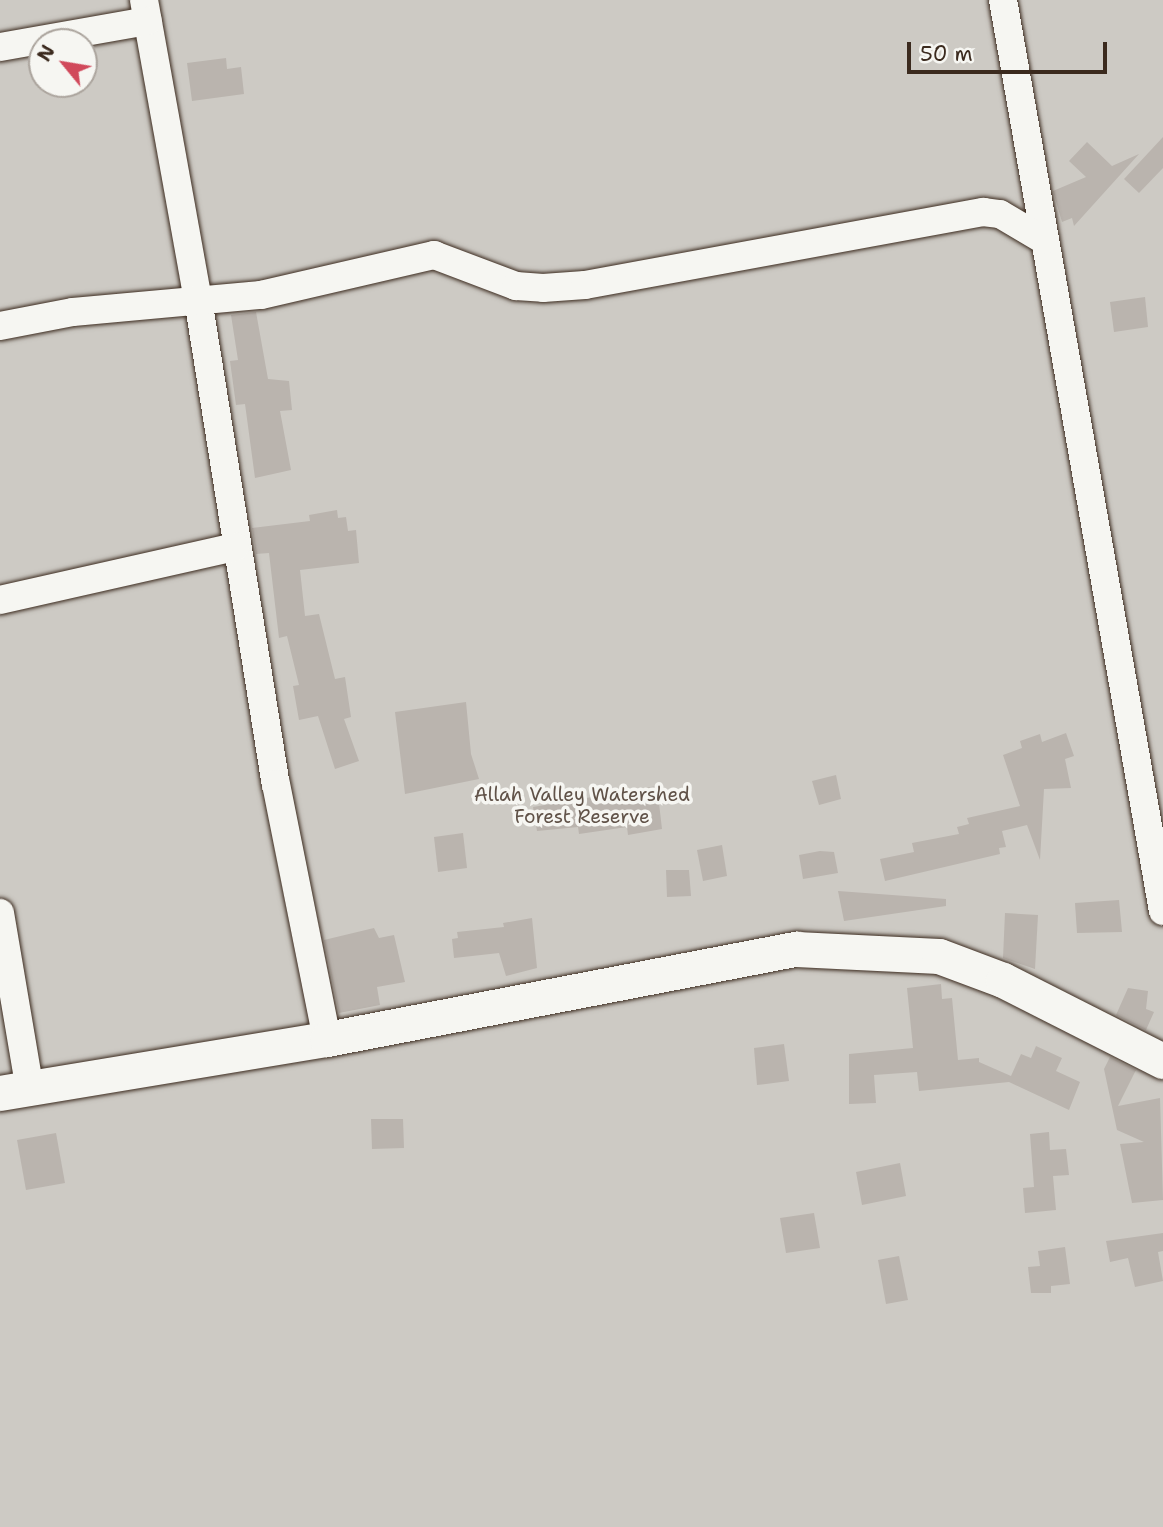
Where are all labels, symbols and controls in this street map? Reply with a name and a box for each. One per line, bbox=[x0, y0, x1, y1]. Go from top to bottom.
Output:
north arrow bbox=[28, 28, 98, 98]
scale bar bbox=[911, 28, 1110, 72]
text: N bbox=[32, 40, 61, 66]
text: 50 m bbox=[920, 40, 973, 68]
park label: Allah Valley Watershed Forest Reserve bbox=[474, 784, 690, 828]

